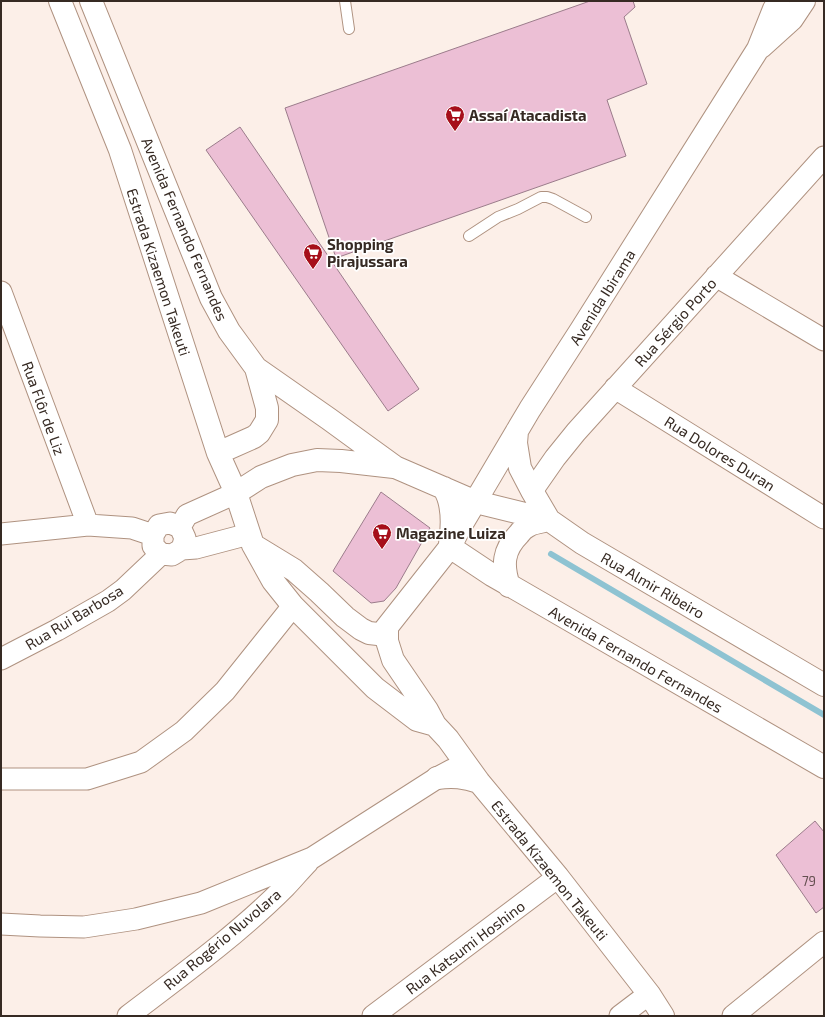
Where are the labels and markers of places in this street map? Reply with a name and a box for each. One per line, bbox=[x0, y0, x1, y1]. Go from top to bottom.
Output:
supermarket icon: Assaí Atacadista bbox=[444, 104, 466, 132]
place label: Assaí Atacadista bbox=[469, 106, 587, 124]
place label: Shopping Pirajussara bbox=[327, 235, 408, 270]
supermarket icon: Shopping Pirajussara bbox=[302, 242, 324, 270]
supermarket icon: Magazine Luiza bbox=[371, 522, 393, 550]
place label: Magazine Luiza bbox=[396, 524, 506, 542]

